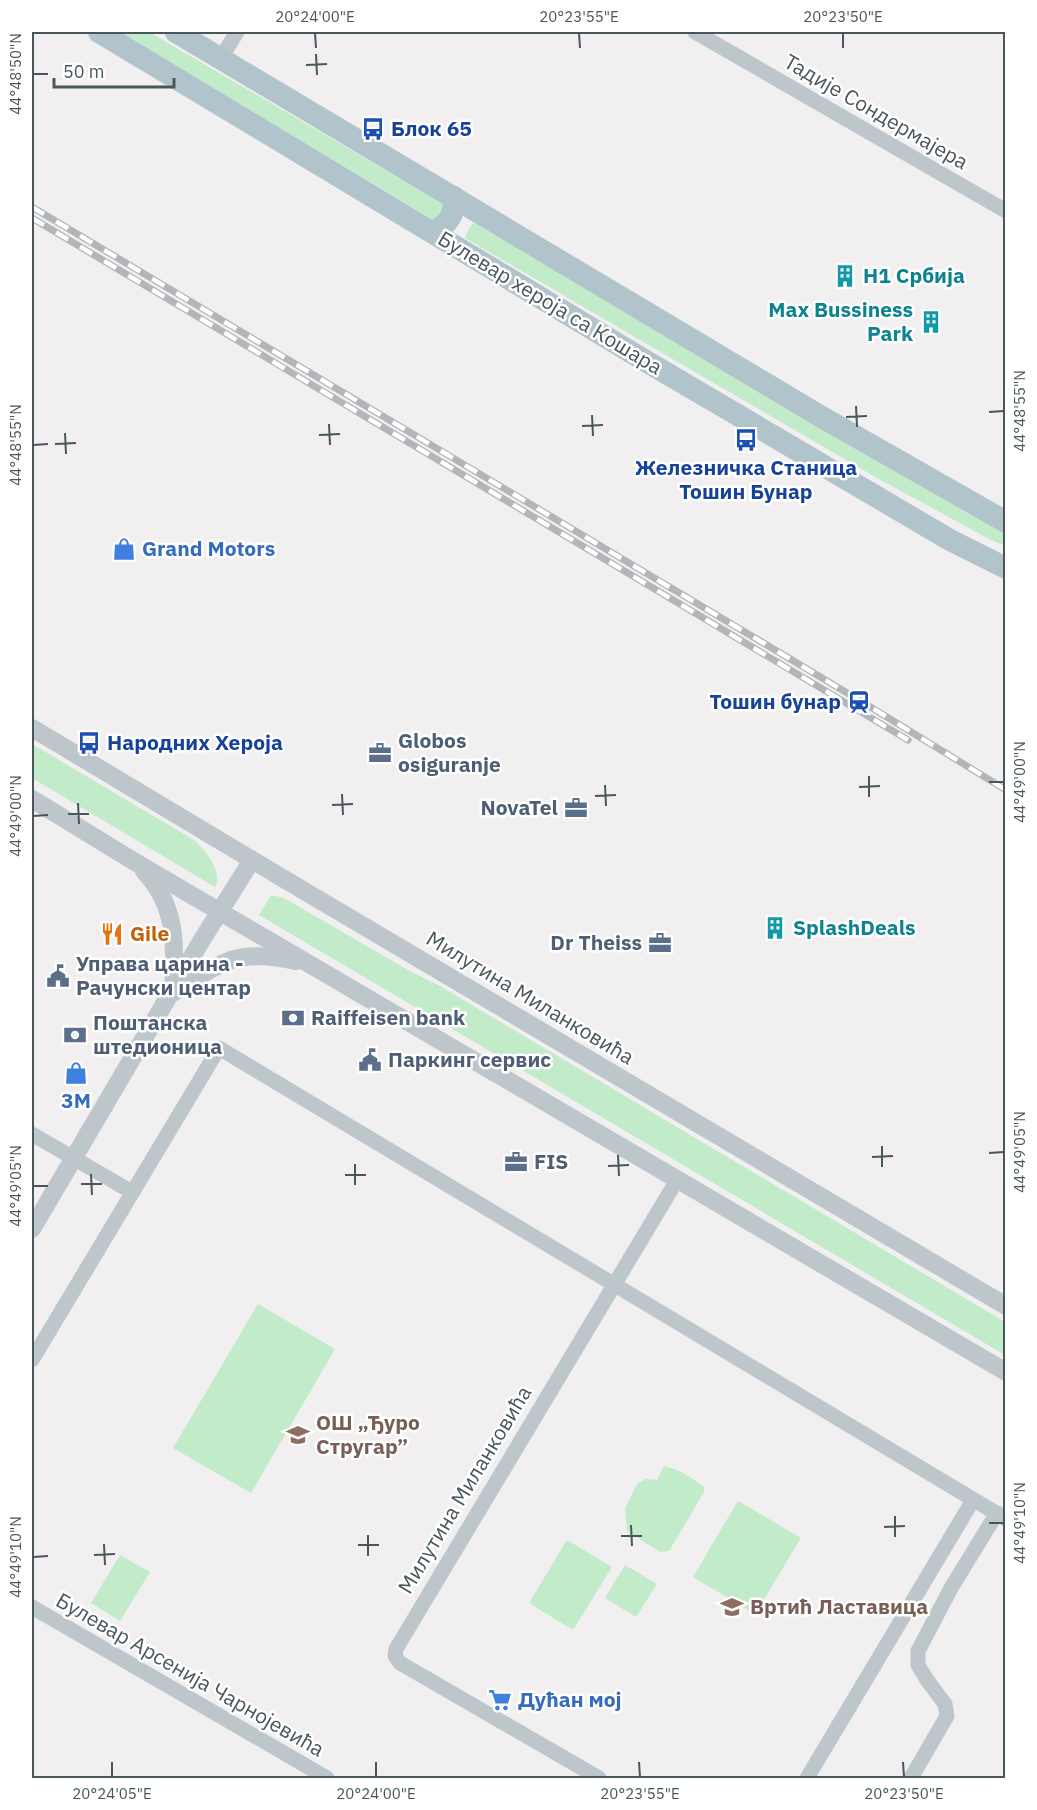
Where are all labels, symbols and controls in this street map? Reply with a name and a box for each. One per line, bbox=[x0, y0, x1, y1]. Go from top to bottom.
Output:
text: 20°24'00"E bbox=[275, 7, 355, 26]
text: 20°23'55"E bbox=[539, 7, 619, 26]
text: 20°23'50"E bbox=[803, 7, 883, 26]
text: 44°48'50"N bbox=[6, 33, 25, 115]
street label: Тадије Сондермајера bbox=[779, 47, 974, 175]
scale bar bbox=[54, 51, 174, 89]
text: 50 m bbox=[63, 60, 105, 83]
place label: Блок 65 bbox=[391, 114, 472, 142]
bus stop icon: Блок 65 bbox=[360, 116, 386, 142]
street label: Булевар хероја са Кошара bbox=[433, 224, 668, 380]
place label: Н1 Србија bbox=[863, 261, 965, 289]
building icon: Н1 Србија bbox=[832, 263, 858, 289]
place label: Max Bussiness Park bbox=[768, 295, 914, 347]
building icon: Max Bussiness Park bbox=[918, 309, 944, 335]
text: 44°48'55"N bbox=[1010, 370, 1029, 452]
text: 44°48'55"N bbox=[6, 404, 25, 486]
bus stop icon: Железничка Станица Тошин Бунар bbox=[733, 427, 759, 453]
place label: Железничка Станица Тошин Бунар bbox=[635, 453, 857, 505]
place label: Grand Motors bbox=[142, 534, 275, 562]
shop icon: Grand Motors bbox=[111, 536, 137, 562]
place label: Тошин бунар bbox=[710, 687, 841, 715]
station icon: Тошин бунар bbox=[846, 689, 872, 715]
place label: Globos osiguranje bbox=[398, 726, 501, 778]
place label: Народних Хероја bbox=[107, 728, 283, 756]
bus stop icon: Народних Хероја bbox=[76, 730, 102, 756]
office icon: Globos osiguranje bbox=[367, 740, 393, 766]
text: 44°49'00"N bbox=[1010, 741, 1029, 823]
text: 44°49'00"N bbox=[6, 775, 25, 857]
place label: NovaTel bbox=[480, 793, 558, 821]
office icon: NovaTel bbox=[563, 795, 589, 821]
place label: SplashDeals bbox=[793, 913, 916, 941]
building icon: SplashDeals bbox=[762, 915, 788, 941]
place label: Gile bbox=[130, 919, 169, 947]
restaurant icon: Gile bbox=[99, 921, 125, 947]
street label: Милутина Миланковића bbox=[421, 924, 640, 1070]
place label: Dr Theiss bbox=[550, 928, 642, 956]
office icon: Dr Theiss bbox=[647, 930, 673, 956]
place label: Управа царина - Рачунски центар bbox=[76, 949, 251, 1001]
public building icon: Управа царина - Рачунски центар bbox=[45, 963, 71, 989]
place label: Raiffeisen bank bbox=[311, 1003, 466, 1031]
bank icon: Raiffeisen bank bbox=[280, 1005, 306, 1031]
place label: Поштанска штедионица bbox=[93, 1008, 222, 1060]
bank icon: Поштанска штедионица bbox=[62, 1022, 88, 1048]
place label: Паркинг сервис bbox=[388, 1045, 551, 1073]
public building icon: Паркинг сервис bbox=[357, 1047, 383, 1073]
shop icon: 3M bbox=[63, 1060, 89, 1086]
place label: 3M bbox=[61, 1086, 91, 1114]
text: 44°49'05"N bbox=[1010, 1111, 1029, 1193]
text: 44°49'05"N bbox=[6, 1145, 25, 1227]
place label: FIS bbox=[534, 1147, 568, 1175]
office icon: FIS bbox=[503, 1149, 529, 1175]
street label: Милутина Миланковића bbox=[391, 1380, 537, 1599]
place label: ОШ „Ђуро Стругар” bbox=[316, 1408, 420, 1460]
school or university icon: ОШ „Ђуро Стругар” bbox=[285, 1422, 311, 1448]
text: 44°49'10"N bbox=[1010, 1482, 1029, 1564]
text: 44°49'10"N bbox=[6, 1516, 25, 1598]
street label: Булевар Арсенија Чарнојевића bbox=[51, 1586, 330, 1763]
place label: Вртић Ластавица bbox=[750, 1592, 928, 1620]
school or university icon: Вртић Ластавица bbox=[719, 1594, 745, 1620]
place label: Дућан мој bbox=[518, 1685, 622, 1713]
supermarket icon: Дућан мој bbox=[487, 1687, 513, 1713]
text: 20°24'05"E bbox=[72, 1784, 152, 1803]
text: 20°24'00"E bbox=[336, 1784, 416, 1803]
text: 20°23'55"E bbox=[600, 1784, 680, 1803]
text: 20°23'50"E bbox=[864, 1784, 944, 1803]

